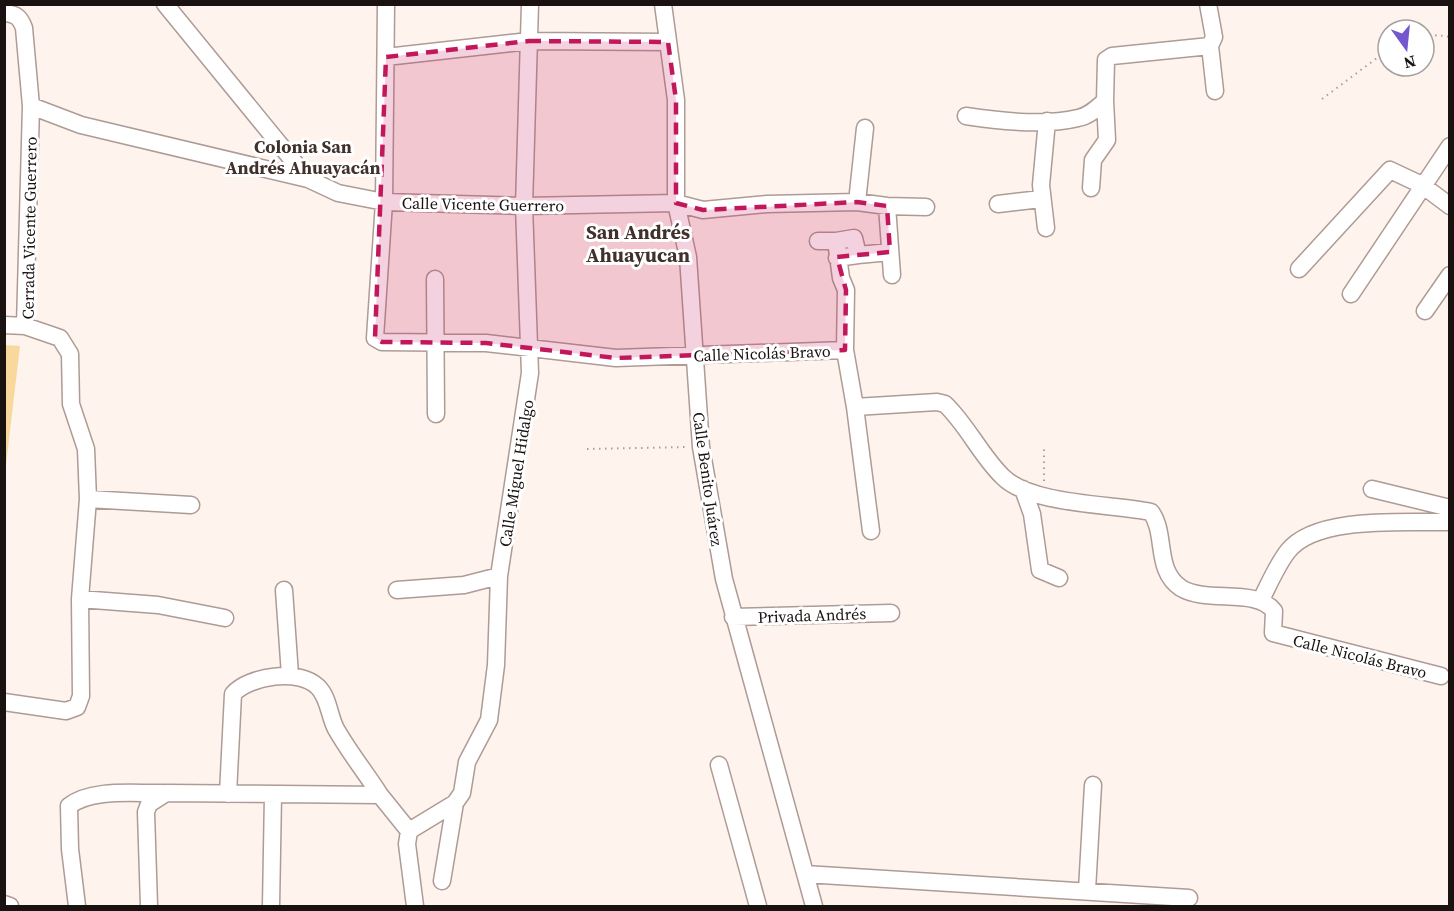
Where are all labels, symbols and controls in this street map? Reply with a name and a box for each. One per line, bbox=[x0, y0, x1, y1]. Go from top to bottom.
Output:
north arrow bbox=[1376, 18, 1436, 78]
text: N bbox=[1401, 50, 1418, 75]
district label: Colonia San Andrés Ahuayacán bbox=[225, 134, 381, 180]
street label: Cerrada Vicente Guerrero bbox=[16, 136, 42, 320]
street label: Calle Vicente Guerrero bbox=[402, 192, 564, 216]
district label: San Andrés Ahuayucan bbox=[586, 218, 690, 269]
street label: Calle Nicolás Bravo bbox=[693, 340, 831, 366]
street label: Calle Miguel Hidalgo bbox=[493, 398, 539, 548]
street label: Calle Benito Juárez bbox=[688, 411, 728, 547]
street label: Privada Andrés bbox=[757, 602, 867, 628]
street label: Calle Nicolás Bravo bbox=[1291, 629, 1429, 683]

